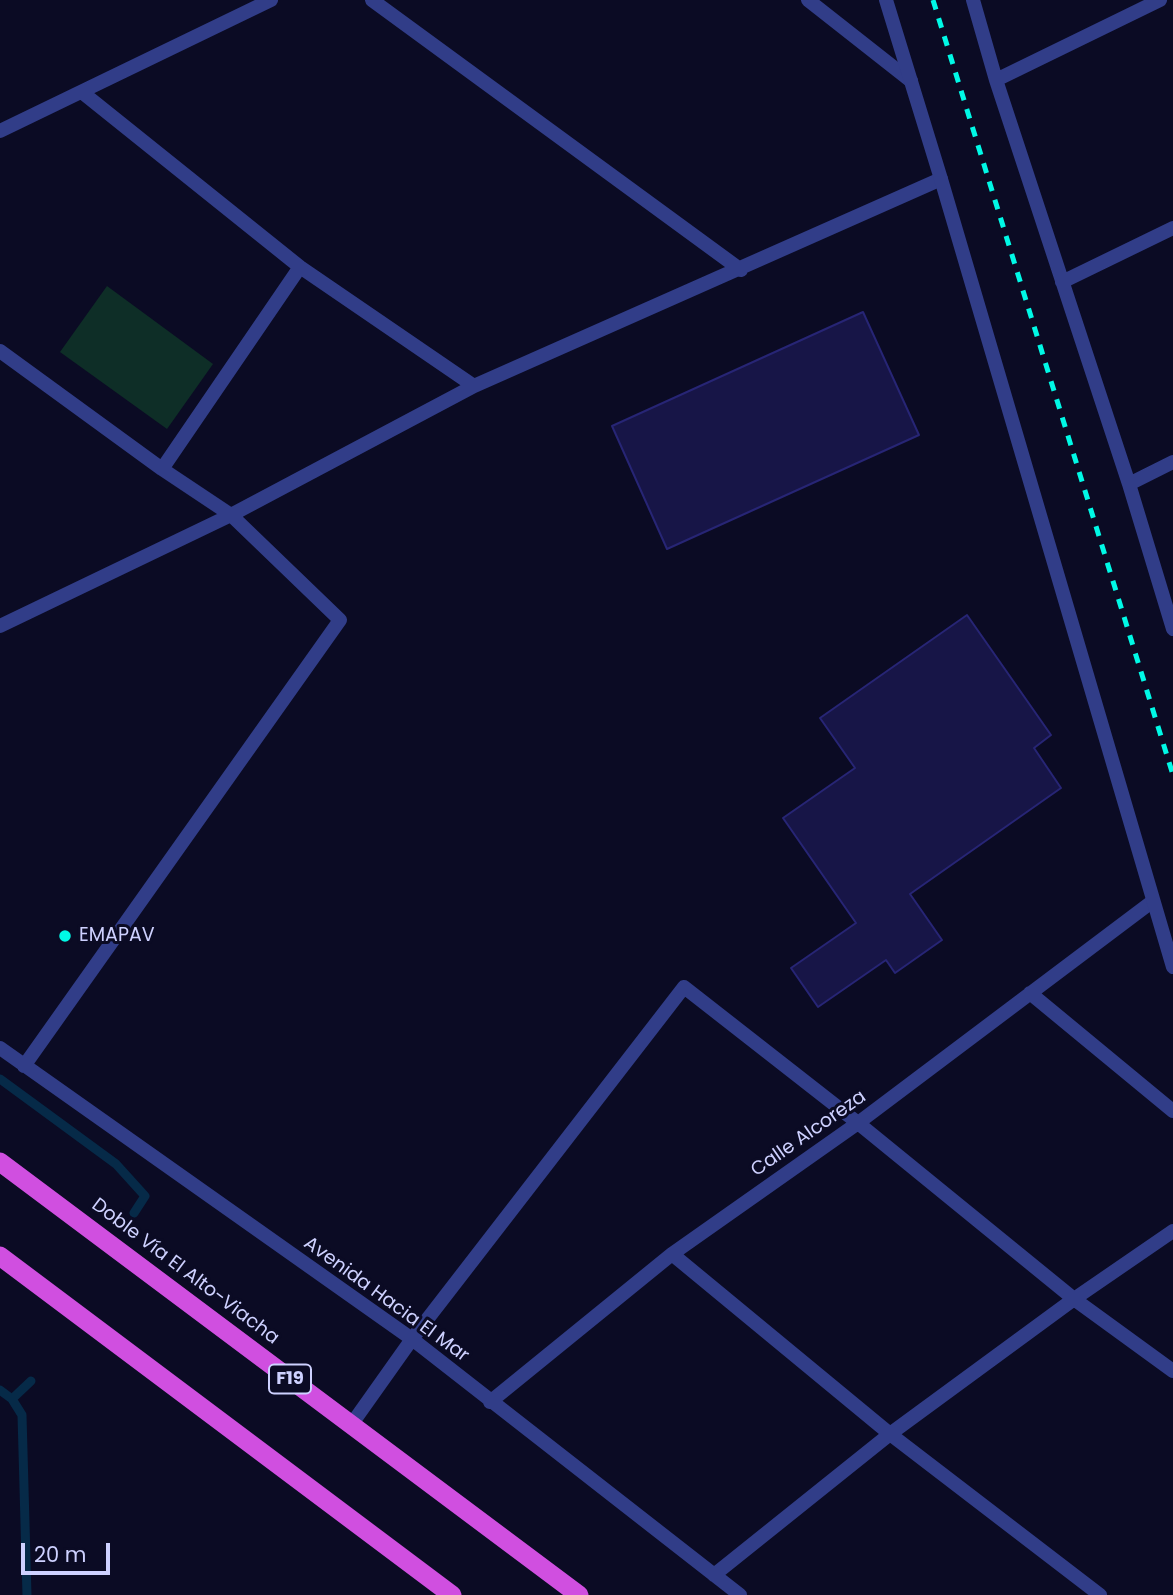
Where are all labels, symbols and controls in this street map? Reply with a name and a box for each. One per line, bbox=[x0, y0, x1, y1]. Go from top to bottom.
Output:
place label: EMAPAV bbox=[79, 925, 155, 947]
marker: EMAPAV bbox=[57, 928, 73, 944]
street label: Calle Alcoreza bbox=[747, 1086, 871, 1182]
street label: Doble Vía El Alto-Viacha bbox=[87, 1194, 283, 1350]
street label: Avenida Hacia El Mar bbox=[299, 1232, 473, 1368]
road number: F19 bbox=[269, 1364, 311, 1394]
scale bar bbox=[24, 1528, 114, 1572]
text: 20 m bbox=[34, 1540, 87, 1569]

